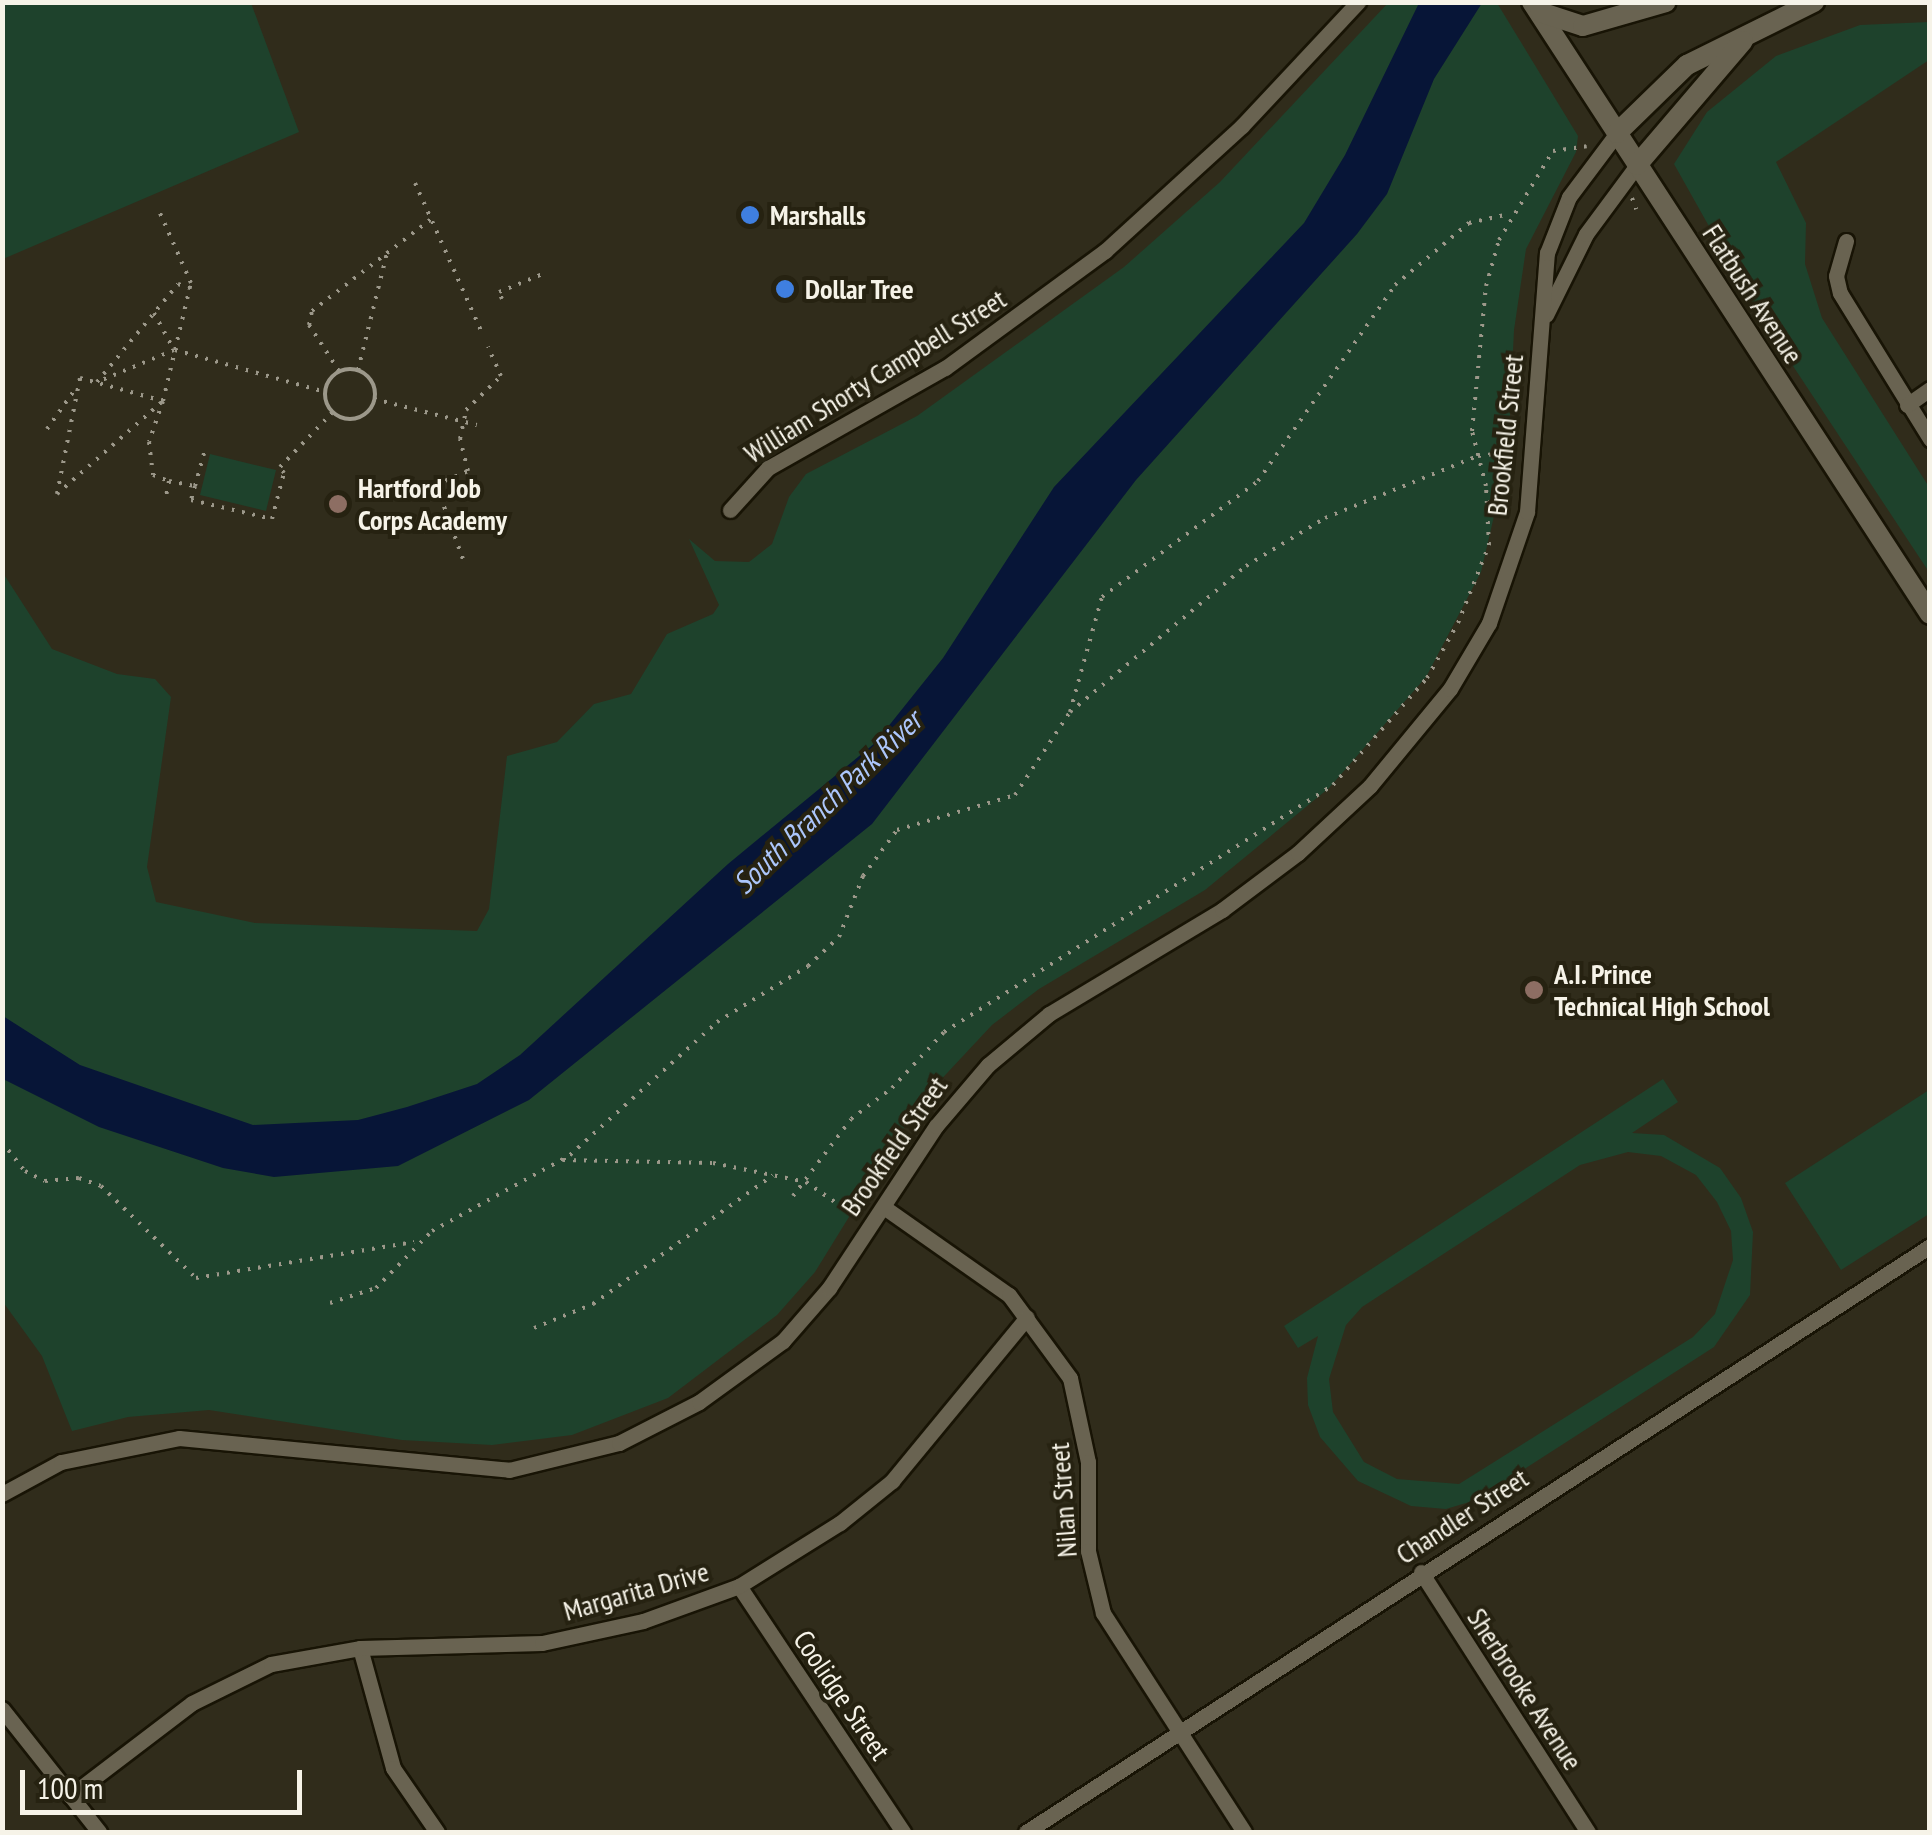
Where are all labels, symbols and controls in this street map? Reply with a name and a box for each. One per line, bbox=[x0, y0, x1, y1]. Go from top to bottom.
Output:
place label: Marshalls bbox=[770, 198, 866, 232]
marker: Marshalls bbox=[739, 204, 761, 226]
street label: Flatbush Avenue bbox=[1695, 218, 1811, 370]
place label: Dollar Tree bbox=[805, 272, 915, 306]
marker: Dollar Tree bbox=[774, 278, 796, 300]
street label: William Shorty Campbell Street bbox=[738, 282, 1012, 470]
street label: Brookfield Street bbox=[1480, 353, 1530, 517]
place label: Hartford Job Corps Academy bbox=[358, 471, 508, 537]
marker: Hartford Job Corps Academy bbox=[327, 493, 349, 515]
water label: South Branch Park River bbox=[725, 703, 929, 901]
place label: A.I. Prince Technical High School bbox=[1554, 957, 1770, 1023]
marker: A.I. Prince Technical High School bbox=[1523, 979, 1545, 1001]
street label: Brookfield Street bbox=[834, 1070, 954, 1222]
street label: Nilan Street bbox=[1042, 1441, 1084, 1559]
street label: Chandler Street bbox=[1390, 1461, 1534, 1571]
street label: Margarita Drive bbox=[560, 1554, 712, 1628]
street label: Sherbrooke Avenue bbox=[1460, 1602, 1590, 1776]
street label: Coolidge Street bbox=[787, 1624, 897, 1766]
scale bar bbox=[25, 1750, 308, 1812]
text: 100 m bbox=[37, 1768, 103, 1807]

